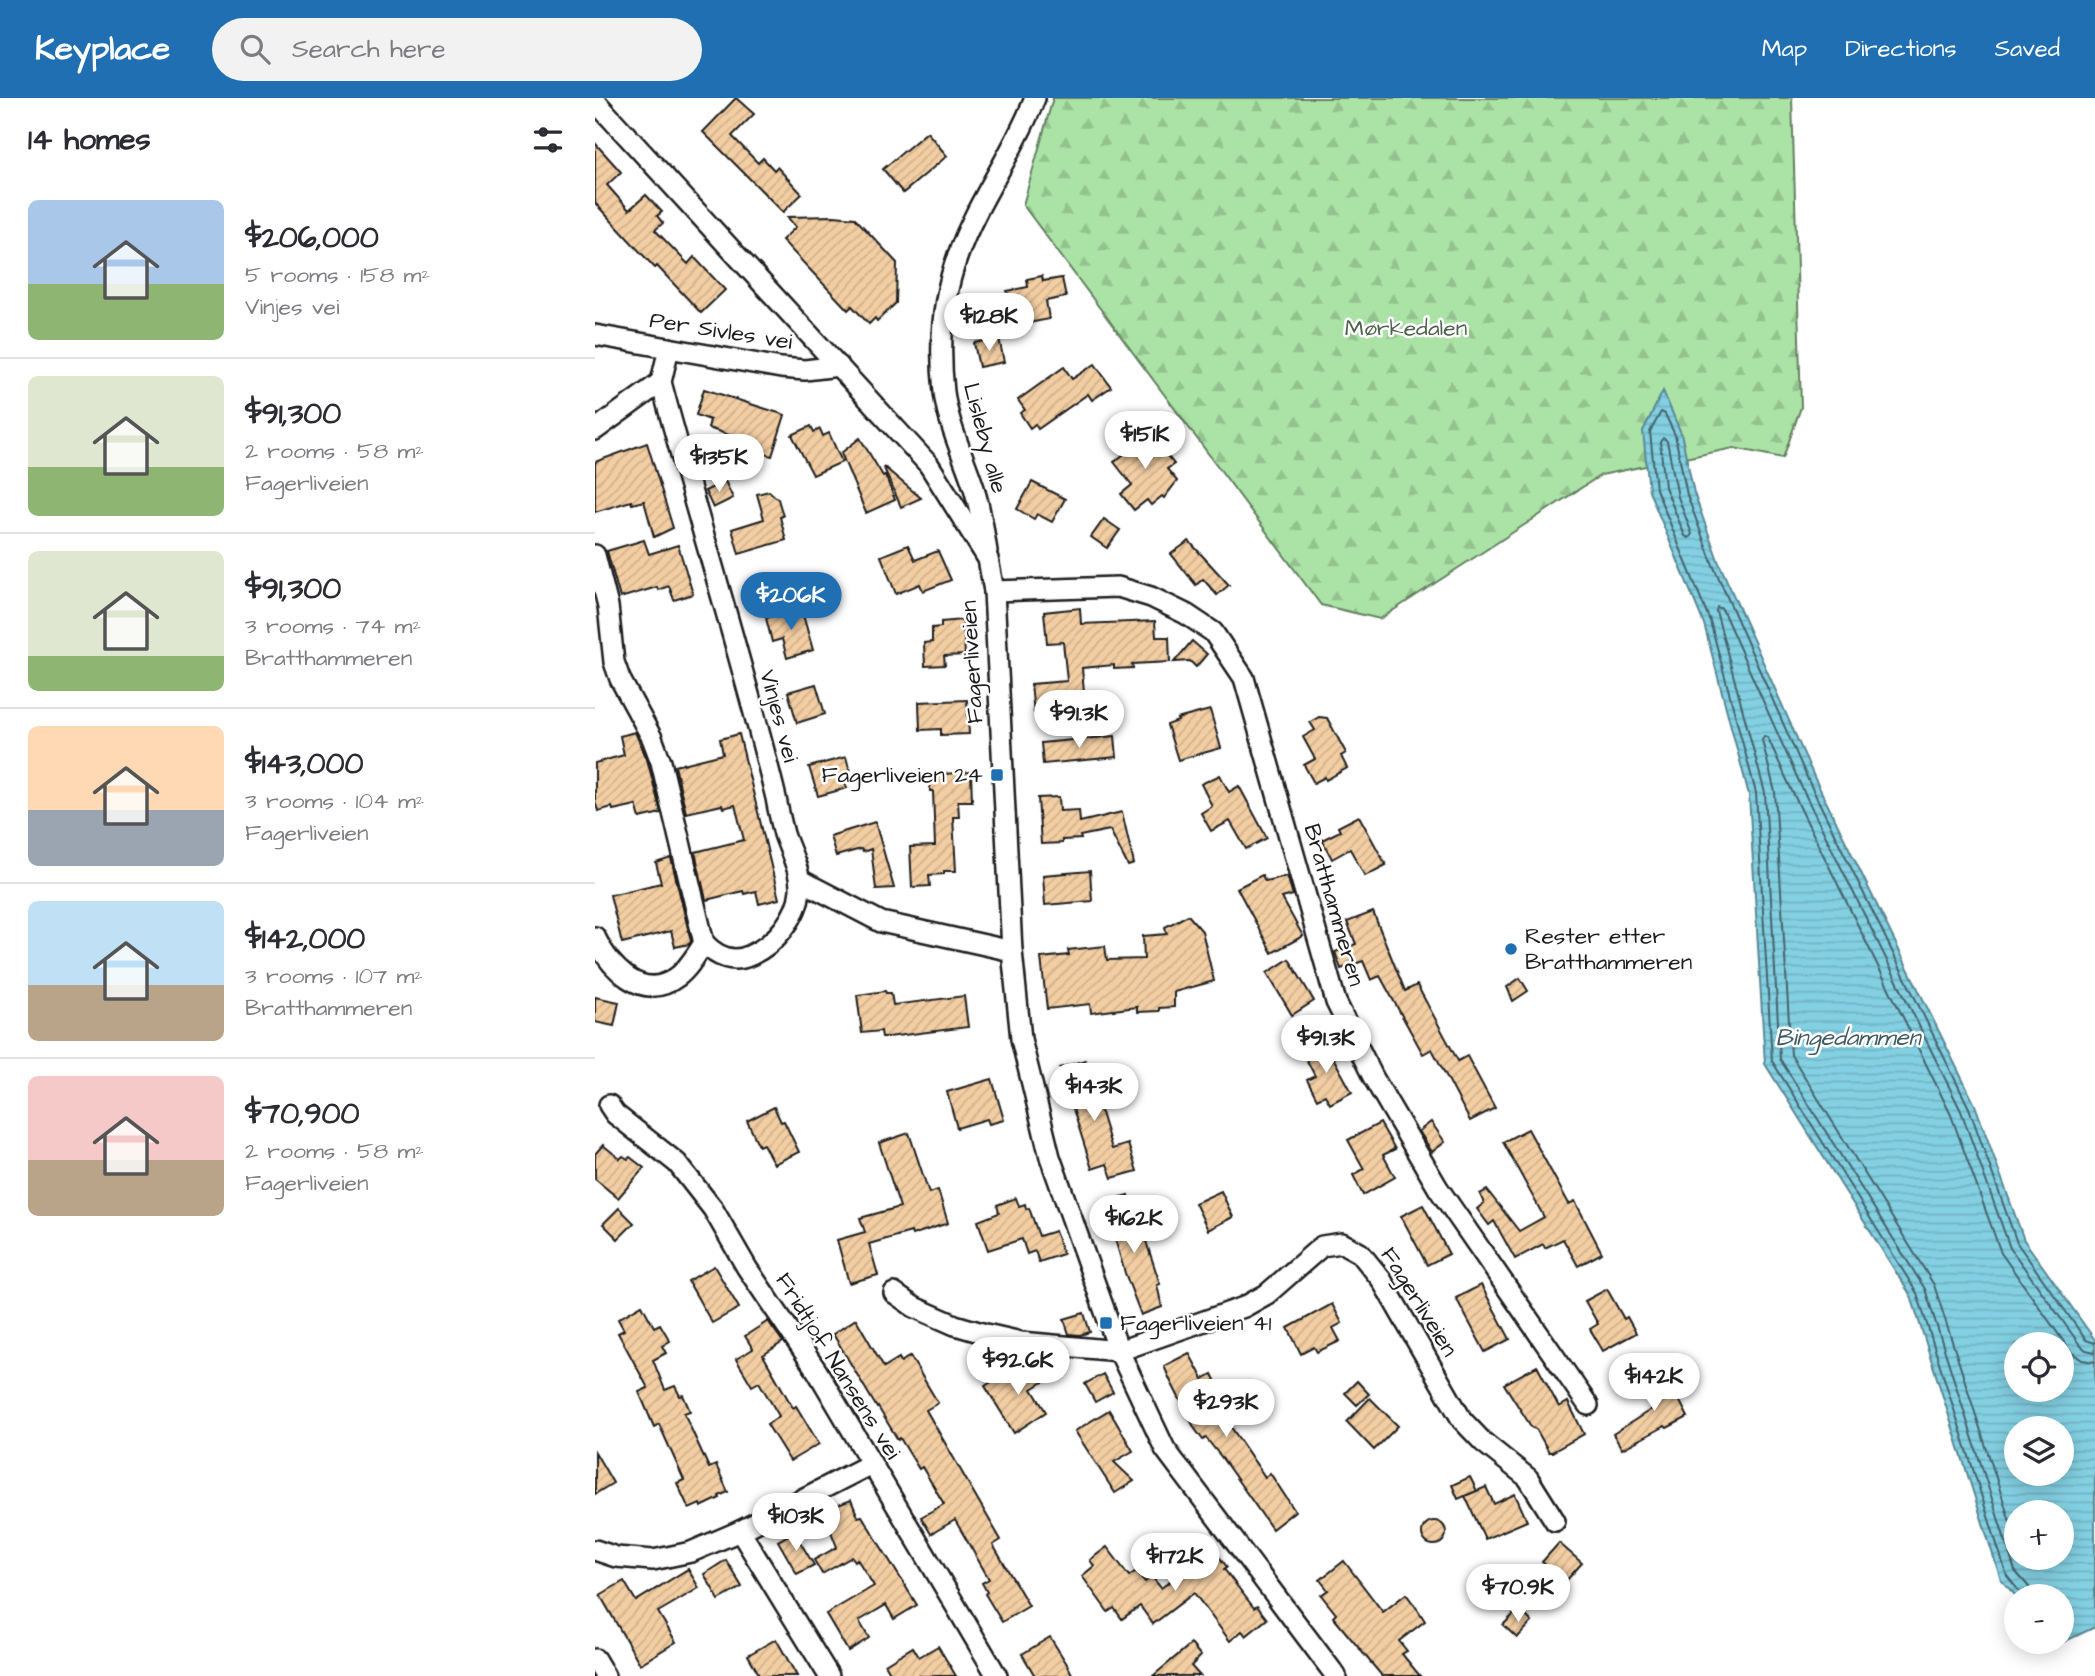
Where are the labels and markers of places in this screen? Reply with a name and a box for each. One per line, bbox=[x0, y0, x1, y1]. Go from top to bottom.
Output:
pin: $128K bbox=[940, 294, 1038, 353]
pin: $151K bbox=[1096, 412, 1194, 471]
pin: $135K bbox=[670, 434, 768, 494]
pin: $206K bbox=[742, 573, 840, 632]
pin: $91.3K bbox=[1022, 690, 1136, 750]
place label: Fagerliveien 24 bbox=[821, 759, 983, 792]
marker: Fagerliveien 24 bbox=[989, 767, 1005, 783]
place label: Rester etter Bratthammeren bbox=[1525, 920, 1692, 978]
marker: Rester etter Bratthammeren bbox=[1503, 941, 1519, 957]
pin: $91.3K bbox=[1269, 1016, 1383, 1075]
pin: $143K bbox=[1045, 1063, 1143, 1123]
pin: $162K bbox=[1085, 1196, 1183, 1255]
place label: Fagerliveien 41 bbox=[1120, 1307, 1271, 1340]
marker: Fagerliveien 41 bbox=[1098, 1315, 1114, 1331]
pin: $92.6K bbox=[961, 1338, 1075, 1397]
pin: $142K bbox=[1605, 1354, 1703, 1413]
pin: $293K bbox=[1177, 1380, 1275, 1439]
pin: $103K bbox=[747, 1494, 845, 1553]
pin: $172K bbox=[1126, 1534, 1224, 1593]
pin: $70.9K bbox=[1461, 1564, 1575, 1624]

